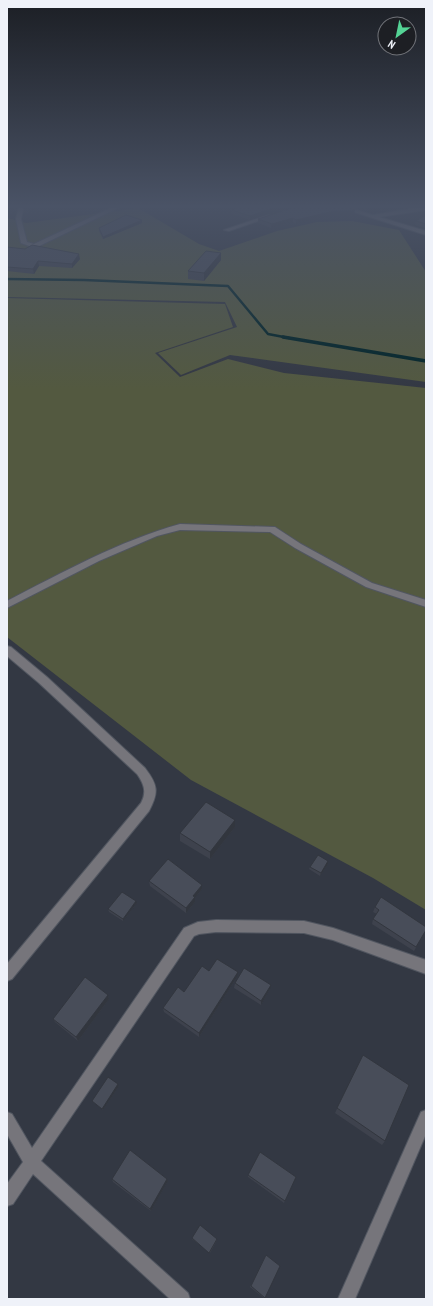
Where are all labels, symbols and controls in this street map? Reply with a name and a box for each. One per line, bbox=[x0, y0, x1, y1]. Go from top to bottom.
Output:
north arrow bbox=[377, 16, 417, 56]
text: N bbox=[385, 37, 398, 52]

